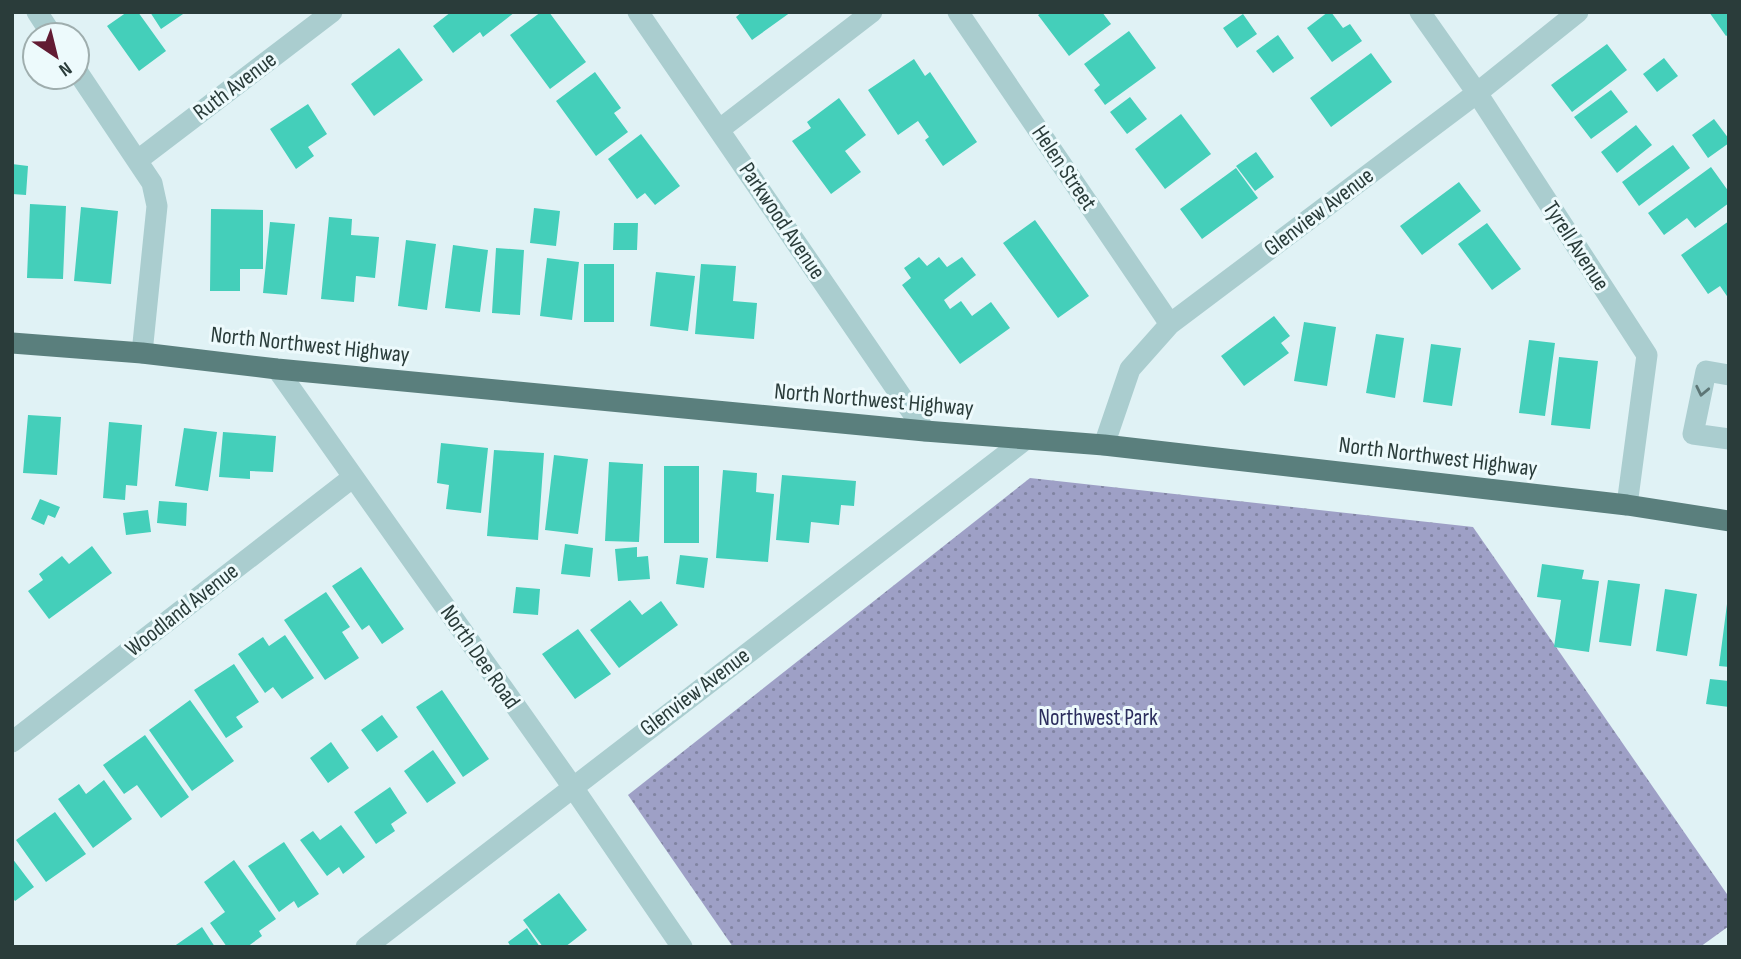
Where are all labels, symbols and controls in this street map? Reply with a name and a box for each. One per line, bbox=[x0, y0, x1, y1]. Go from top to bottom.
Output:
north arrow bbox=[21, 21, 91, 91]
street label: Ruth Avenue bbox=[188, 46, 282, 126]
text: N bbox=[54, 56, 76, 81]
street label: Helen Street bbox=[1025, 120, 1103, 216]
street label: Parkwood Avenue bbox=[733, 157, 831, 285]
street label: Glenview Avenue bbox=[1259, 162, 1379, 262]
street label: Tyrell Avenue bbox=[1537, 196, 1615, 296]
street label: North Northwest Highway bbox=[209, 321, 411, 369]
street label: North Northwest Highway bbox=[773, 377, 975, 423]
one-way arrow bbox=[1695, 385, 1710, 397]
street label: North Northwest Highway bbox=[1337, 431, 1539, 483]
street label: Woodland Avenue bbox=[120, 557, 244, 663]
street label: North Dee Road bbox=[434, 600, 526, 714]
street label: Glenview Avenue bbox=[635, 642, 755, 742]
park label: Northwest Park bbox=[1038, 704, 1158, 732]

